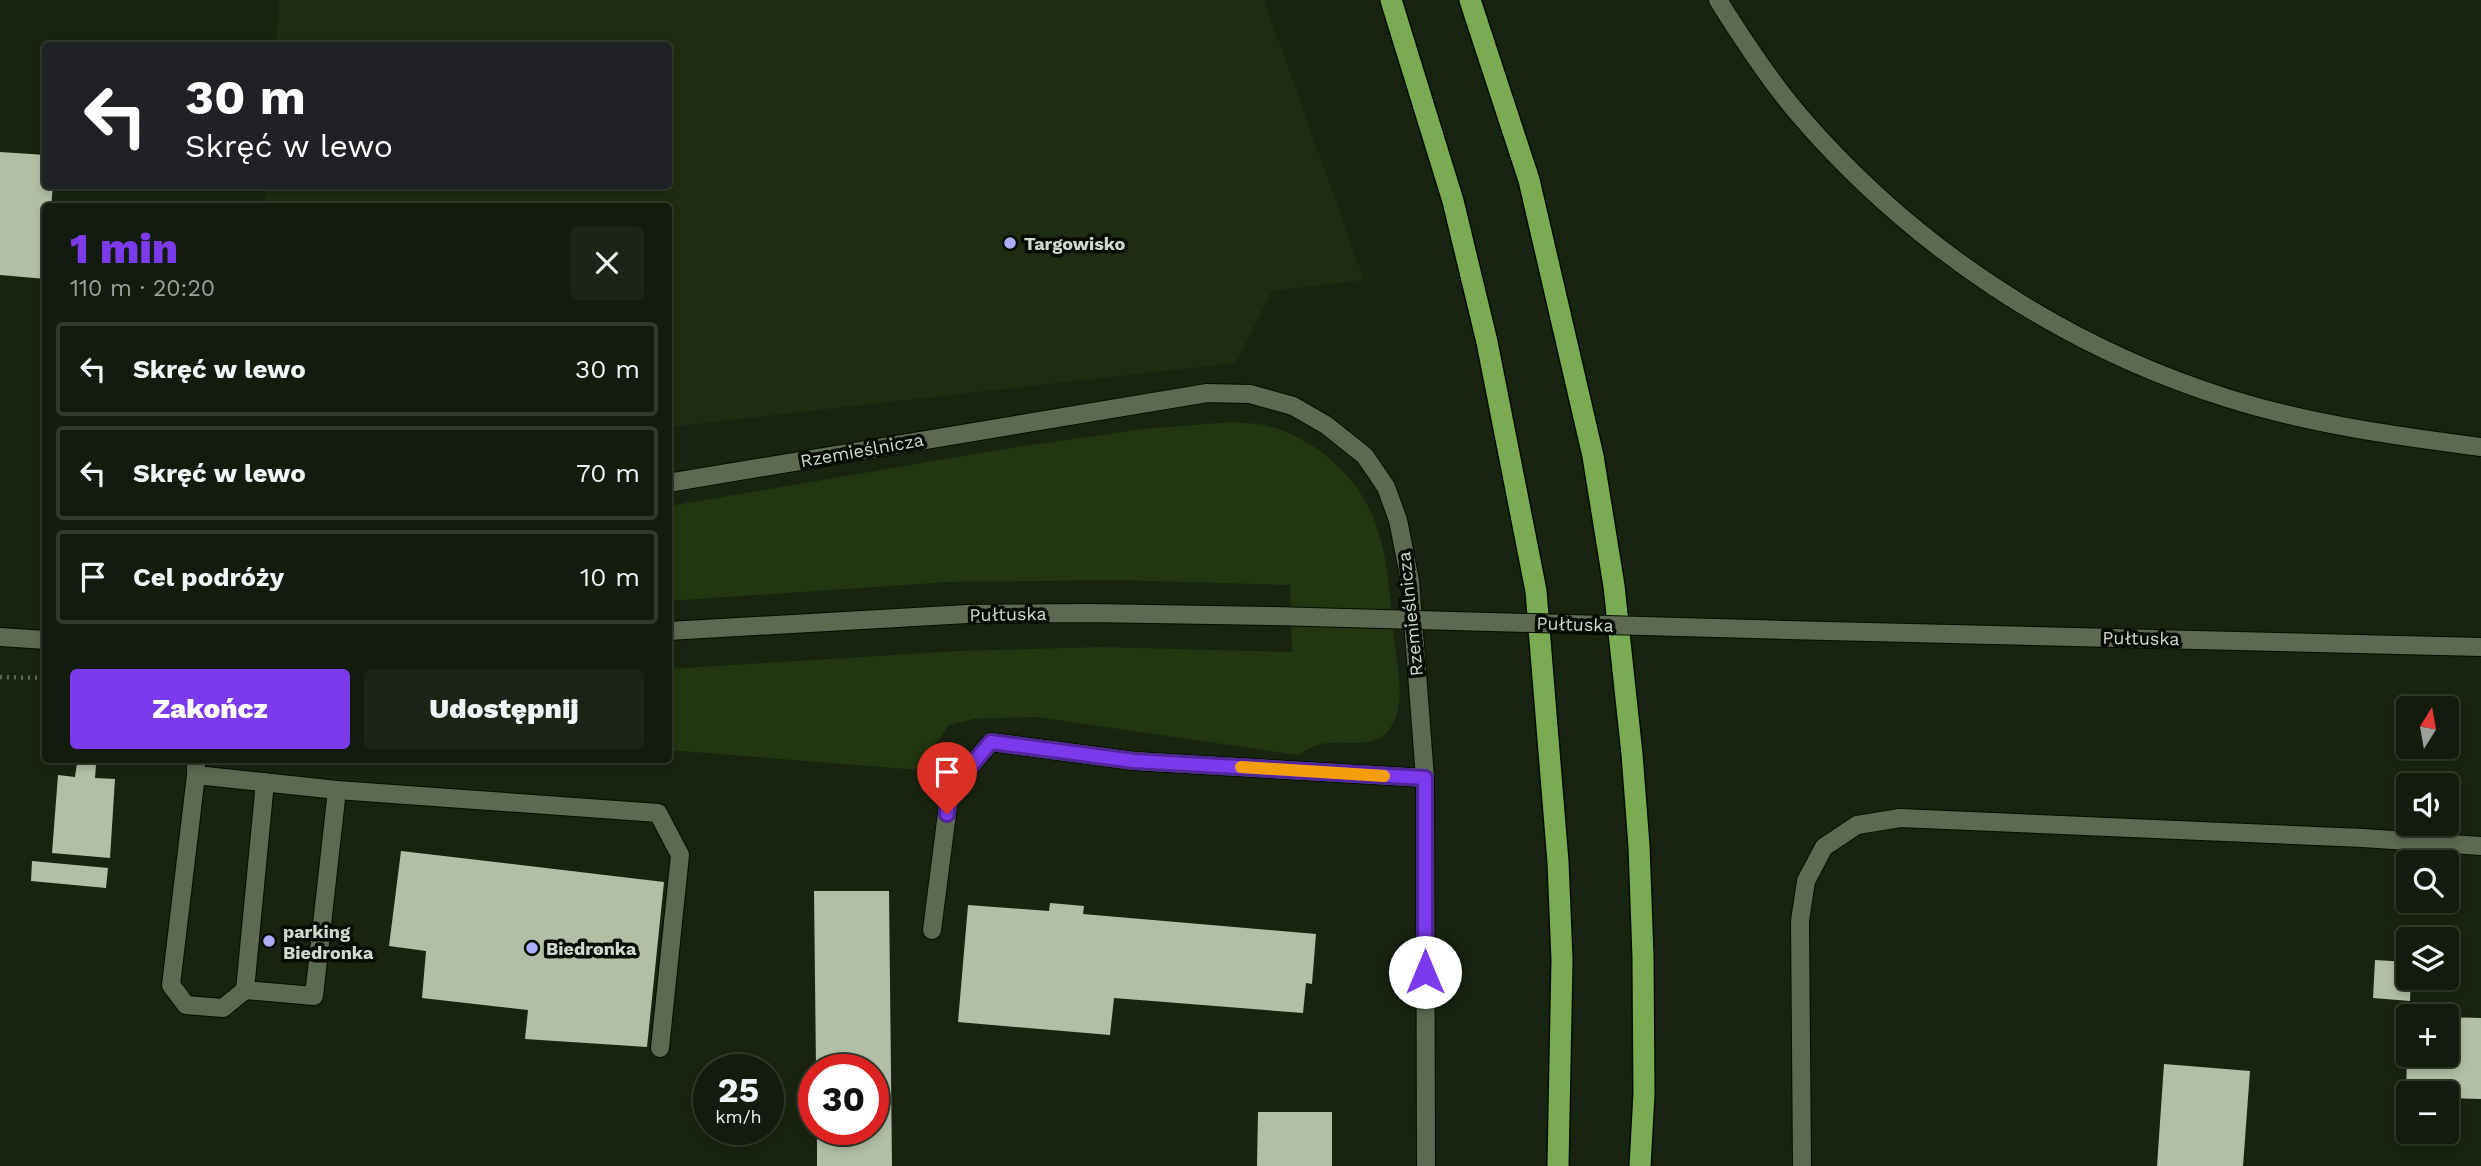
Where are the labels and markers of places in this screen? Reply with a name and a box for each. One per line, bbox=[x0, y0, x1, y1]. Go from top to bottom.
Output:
place label: Targowisko bbox=[1024, 233, 1126, 254]
marker: Targowisko bbox=[1002, 235, 1018, 251]
pin bbox=[917, 742, 977, 814]
place label: parking Biedronka bbox=[283, 921, 374, 963]
marker: parking Biedronka bbox=[261, 933, 277, 949]
place label: Biedronka bbox=[546, 938, 637, 959]
marker: Biedronka bbox=[524, 940, 540, 956]

